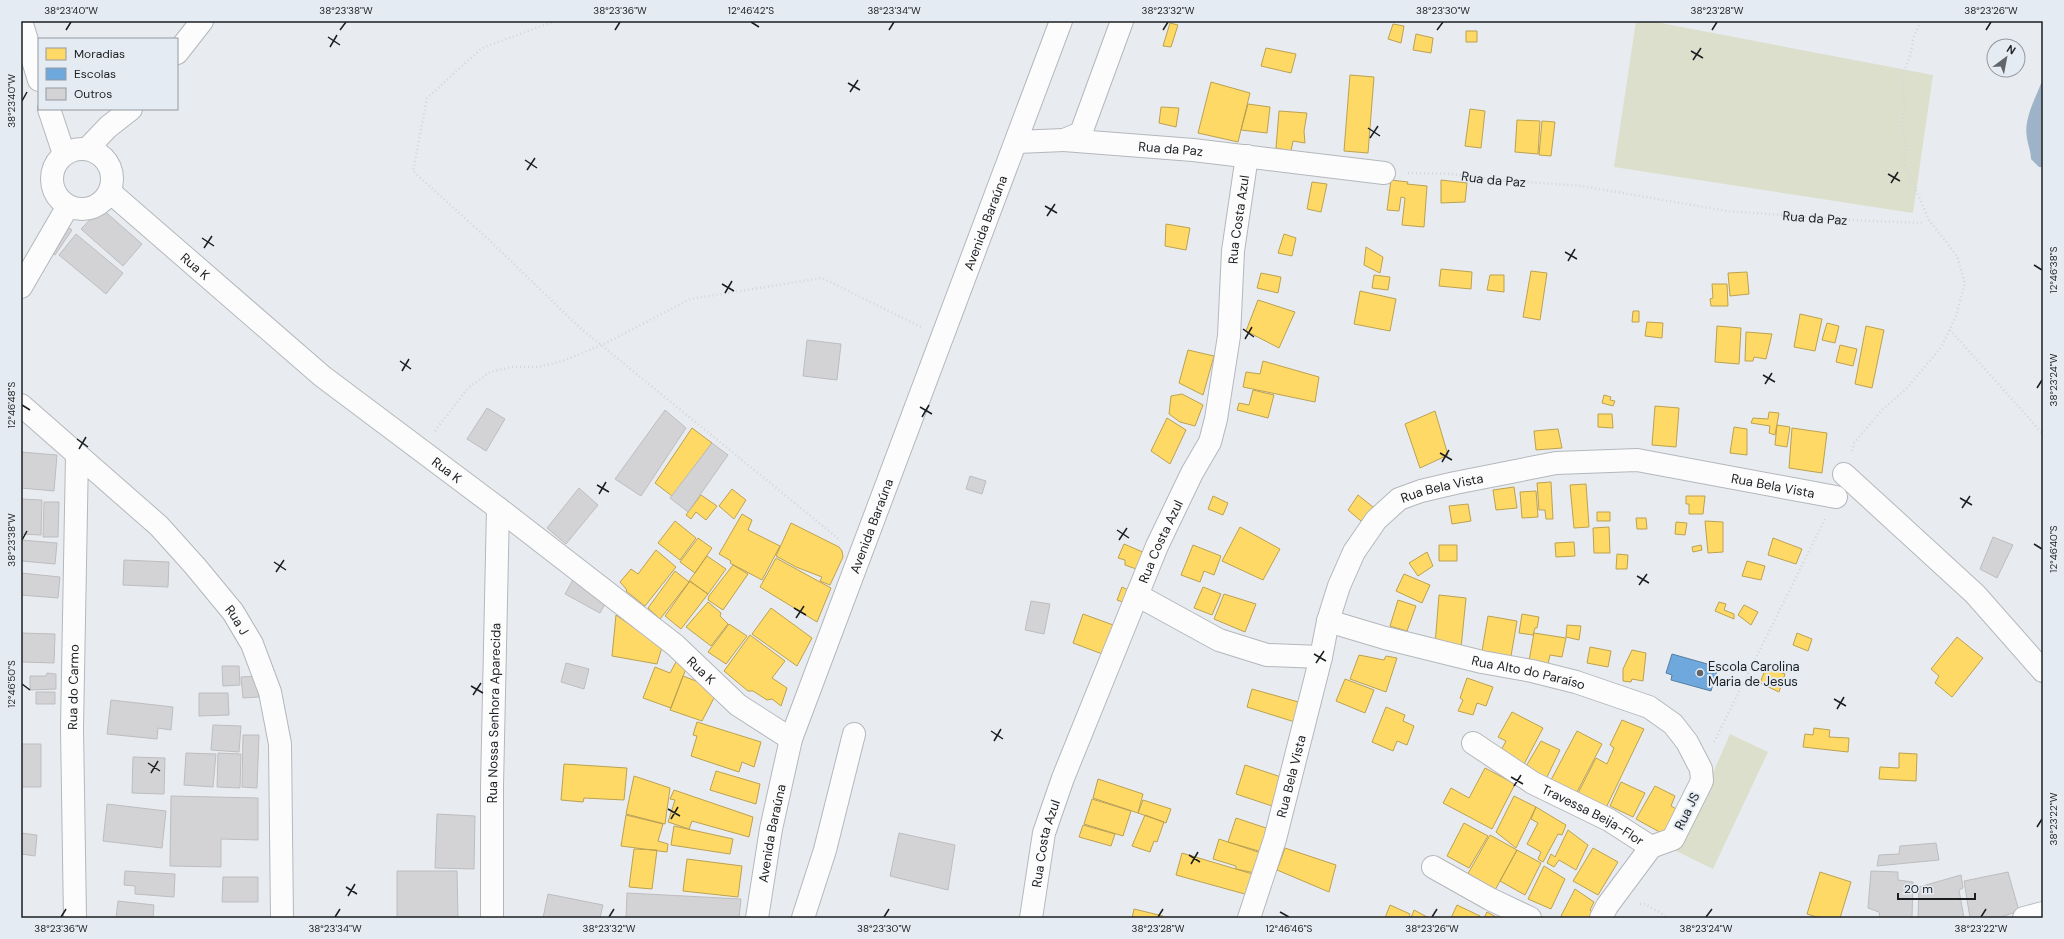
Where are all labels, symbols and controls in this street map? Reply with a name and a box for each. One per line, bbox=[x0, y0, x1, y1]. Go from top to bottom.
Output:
text: 38°23'40"W bbox=[44, 4, 98, 17]
text: 38°23'38"W bbox=[319, 4, 373, 17]
text: 38°23'36"W bbox=[593, 4, 647, 17]
text: 12°46'42"S bbox=[728, 4, 774, 17]
text: 38°23'34"W bbox=[867, 4, 921, 17]
text: 38°23'32"W bbox=[1142, 4, 1195, 17]
text: 38°23'30"W bbox=[1416, 4, 1470, 17]
text: 38°23'28"W bbox=[1691, 4, 1744, 17]
text: 38°23'26"W bbox=[1964, 4, 2018, 17]
legend bbox=[38, 38, 178, 110]
north arrow bbox=[1986, 38, 2026, 78]
text: N bbox=[2004, 41, 2018, 58]
text: Moradias bbox=[74, 46, 125, 62]
text: Escolas bbox=[74, 66, 116, 82]
text: 38°23'40"W bbox=[5, 74, 18, 128]
text: Outros bbox=[74, 86, 112, 102]
street label: Rua da Paz bbox=[1138, 137, 1204, 160]
street label: Rua da Paz bbox=[1460, 167, 1527, 190]
street label: Avenida Baraúna bbox=[960, 173, 1011, 272]
street label: Rua Costa Azul bbox=[1224, 174, 1253, 264]
street label: Rua da Paz bbox=[1782, 207, 1848, 228]
text: 12°46'38"S bbox=[2047, 246, 2060, 293]
street label: Rua K bbox=[177, 249, 214, 284]
text: 38°23'24"W bbox=[2047, 353, 2060, 406]
text: 12°46'48"S bbox=[5, 382, 18, 428]
street label: Rua K bbox=[429, 453, 466, 487]
street label: Rua Bela Vista bbox=[1398, 469, 1485, 506]
street label: Rua Bela Vista bbox=[1730, 469, 1816, 501]
street label: Avenida Baraúna bbox=[846, 476, 897, 576]
street label: Rua Costa Azul bbox=[1134, 497, 1186, 586]
text: 38°23'38"W bbox=[5, 513, 18, 567]
text: 12°46'40"S bbox=[2047, 525, 2060, 573]
street label: Rua J bbox=[222, 601, 253, 638]
street label: Rua Nossa Senhora Aparecida bbox=[483, 623, 504, 803]
street label: Rua do Carmo bbox=[63, 644, 82, 730]
street label: Rua Alto do Paraíso bbox=[1470, 651, 1588, 693]
street label: Rua K bbox=[683, 652, 720, 688]
place label: Escola Carolina Maria de Jesus bbox=[1708, 658, 1800, 690]
text: 12°46'50"S bbox=[5, 660, 18, 708]
marker: Escola Carolina Maria de Jesus bbox=[1695, 668, 1705, 678]
street label: Rua Bela Vista bbox=[1272, 733, 1310, 819]
street label: Travessa Beija-Flor bbox=[1539, 780, 1648, 849]
street label: Avenida Baraúna bbox=[754, 782, 789, 884]
street label: Rua JS bbox=[1671, 789, 1703, 833]
text: 38°23'22"W bbox=[2047, 792, 2060, 845]
street label: Rua Costa Azul bbox=[1027, 797, 1063, 888]
scale bar bbox=[1898, 875, 1975, 901]
text: 20 m bbox=[1904, 881, 1933, 897]
text: 38°23'36"W bbox=[34, 922, 88, 935]
text: 38°23'34"W bbox=[308, 922, 362, 935]
text: 38°23'32"W bbox=[583, 922, 636, 935]
text: 38°23'30"W bbox=[857, 922, 911, 935]
text: 38°23'28"W bbox=[1132, 922, 1185, 935]
text: 12°46'46"S bbox=[1266, 922, 1313, 935]
text: 38°23'26"W bbox=[1405, 922, 1459, 935]
text: 38°23'24"W bbox=[1680, 922, 1733, 935]
text: 38°23'22"W bbox=[1955, 922, 2008, 935]

